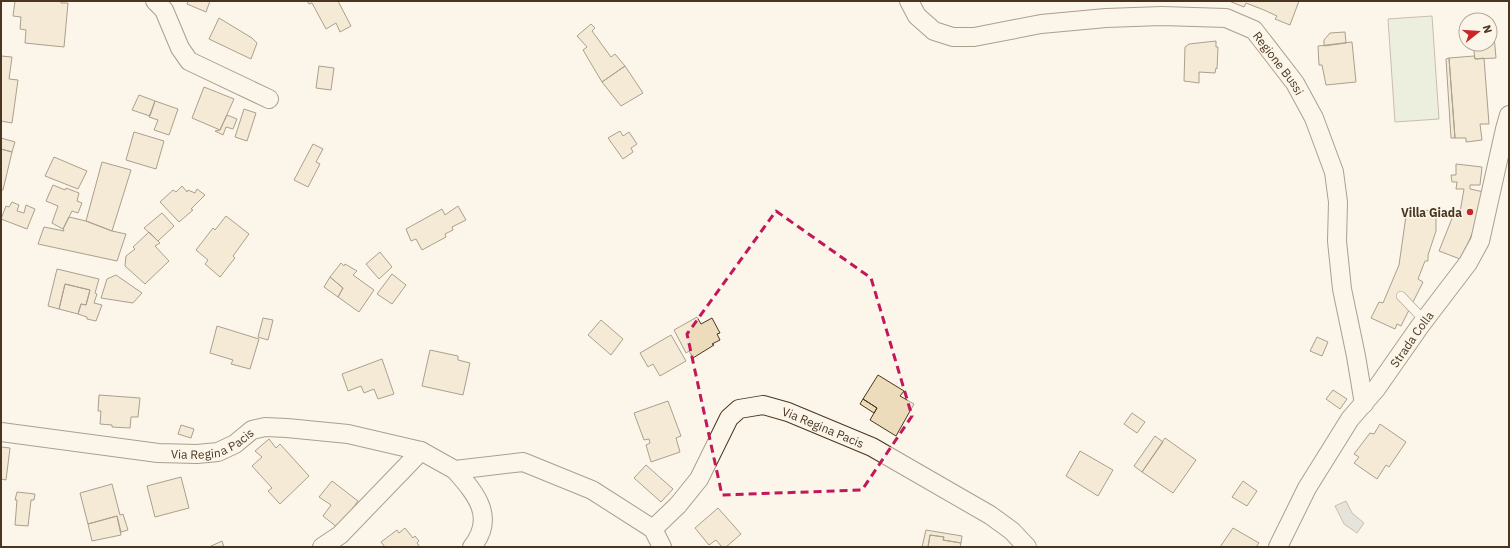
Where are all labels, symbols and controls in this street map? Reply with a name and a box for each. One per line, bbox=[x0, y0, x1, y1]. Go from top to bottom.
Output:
north arrow bbox=[1458, 12, 1498, 52]
text: N bbox=[1480, 23, 1495, 35]
street label: Regione Bussi bbox=[1250, 28, 1307, 97]
place label: Villa Giada bbox=[1401, 205, 1462, 220]
marker: Villa Giada bbox=[1465, 207, 1475, 217]
street label: Strada Colla bbox=[1386, 307, 1437, 370]
street label: Via Regina Pacis bbox=[781, 403, 867, 451]
street label: Via Regina Pacis bbox=[171, 424, 256, 462]

